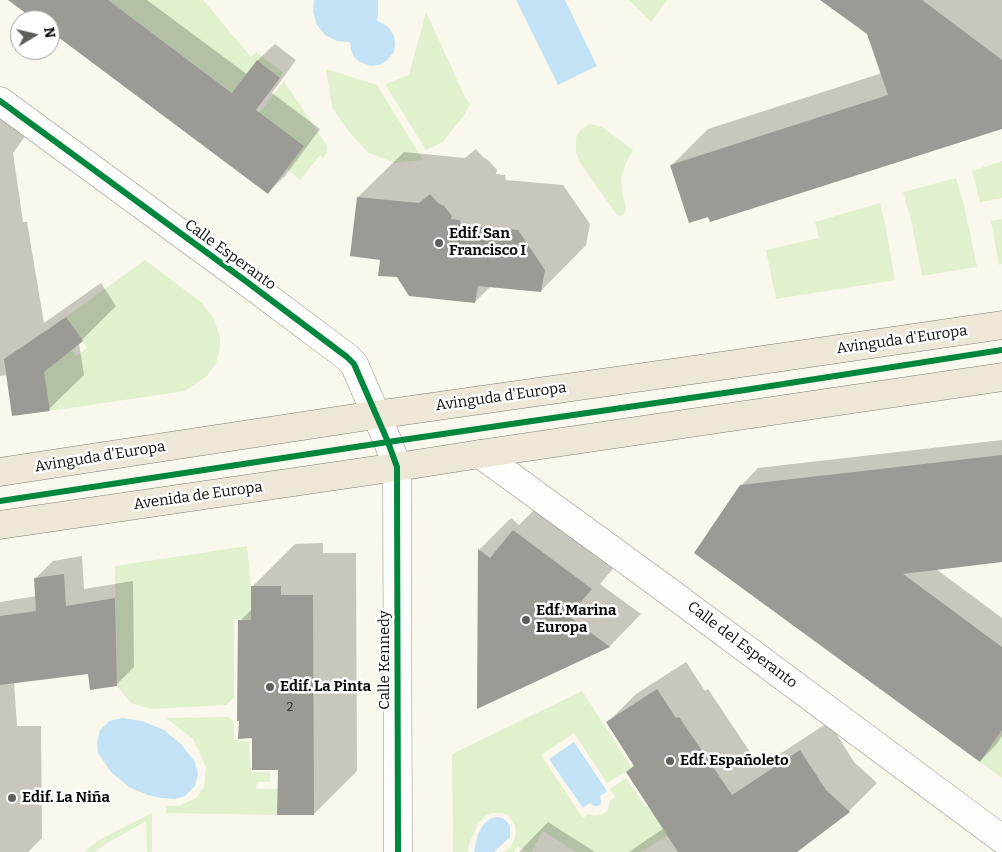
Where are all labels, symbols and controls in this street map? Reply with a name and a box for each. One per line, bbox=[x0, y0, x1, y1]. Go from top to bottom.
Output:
north arrow bbox=[10, 10, 60, 60]
text: N bbox=[40, 26, 59, 39]
street label: Calle Esperanto bbox=[181, 216, 279, 294]
place label: Edif. San Francisco I bbox=[449, 225, 526, 260]
marker: Edif. San Francisco I bbox=[433, 237, 445, 249]
street label: Avinguda d'Europa bbox=[835, 322, 969, 358]
street label: Avinguda d'Europa bbox=[434, 379, 568, 415]
street label: Avinguda d'Europa bbox=[34, 438, 166, 476]
street label: Avenida de Europa bbox=[132, 478, 264, 514]
street label: Calle del Esperanto bbox=[684, 598, 800, 692]
place label: Edf. Marina Europa bbox=[536, 602, 616, 637]
street label: Calle Kennedy bbox=[376, 610, 394, 710]
marker: Edf. Marina Europa bbox=[520, 614, 532, 626]
place label: Edif. La Pinta bbox=[280, 678, 371, 696]
marker: Edif. La Pinta bbox=[264, 681, 276, 693]
house number: 2 bbox=[287, 701, 293, 715]
place label: Edf. Españoleto bbox=[680, 752, 789, 770]
marker: Edf. Españoleto bbox=[664, 755, 676, 767]
place label: Edif. La Niña bbox=[22, 789, 110, 807]
marker: Edif. La Niña bbox=[6, 792, 18, 804]

